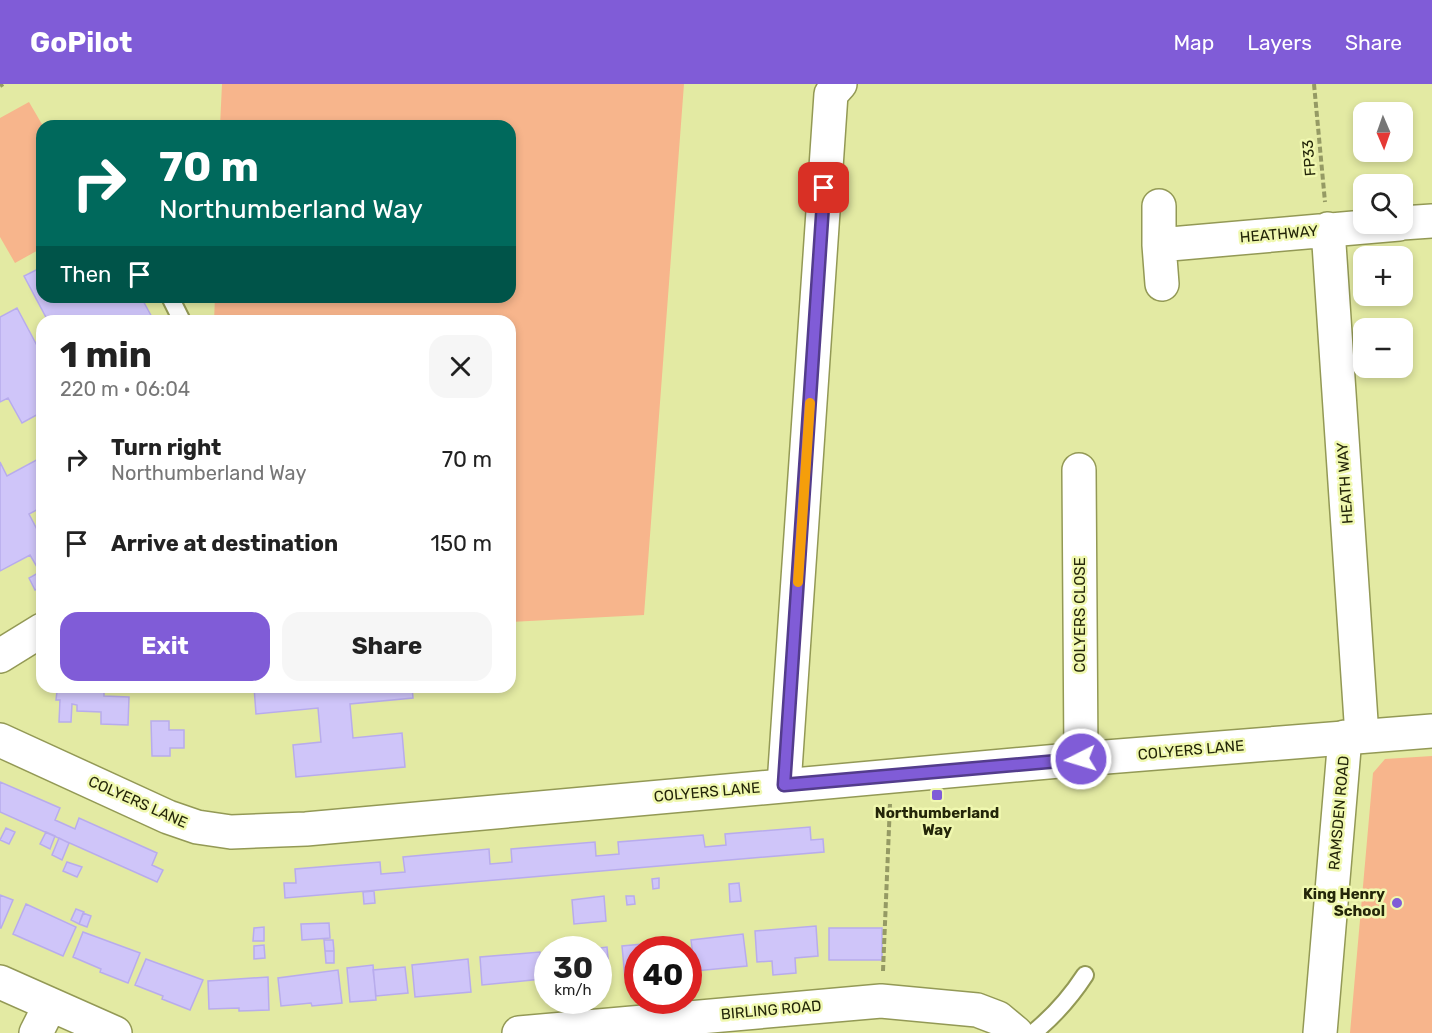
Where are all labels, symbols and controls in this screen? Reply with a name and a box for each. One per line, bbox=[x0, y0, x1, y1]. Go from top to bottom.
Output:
text: GoPilot bbox=[30, 26, 132, 59]
text: Map bbox=[1173, 30, 1214, 55]
text: Layers bbox=[1247, 30, 1312, 55]
text: Share bbox=[1345, 30, 1402, 55]
north arrow bbox=[1353, 102, 1413, 162]
map controls bbox=[1353, 102, 1413, 378]
street label: FP33 bbox=[1298, 139, 1320, 177]
text: 70 m bbox=[159, 142, 259, 192]
icon: right bbox=[60, 144, 138, 222]
pin bbox=[798, 162, 849, 213]
icon: arrive bbox=[807, 171, 840, 204]
button: search bbox=[1353, 174, 1413, 234]
text: Northumberland Way bbox=[159, 193, 423, 225]
street label: HEATHWAY bbox=[1239, 222, 1319, 246]
button: + bbox=[1353, 246, 1413, 306]
icon: arrive bbox=[123, 258, 156, 291]
text: Then bbox=[60, 261, 111, 288]
button: − bbox=[1353, 318, 1413, 378]
text: 1 min bbox=[60, 333, 152, 376]
button: close bbox=[429, 335, 492, 398]
text: 220 m · 06:04 bbox=[60, 377, 190, 401]
text: Turn right bbox=[111, 434, 221, 461]
street label: HEATH WAY bbox=[1333, 441, 1357, 524]
icon: right bbox=[60, 443, 93, 476]
text: 70 m bbox=[442, 446, 492, 473]
text: Northumberland Way bbox=[111, 461, 306, 485]
icon: arrive bbox=[60, 527, 93, 560]
text: Arrive at destination bbox=[111, 530, 338, 557]
text: 150 m bbox=[431, 530, 492, 557]
street label: COLYERS CLOSE bbox=[1071, 557, 1089, 673]
button: Exit bbox=[60, 612, 270, 681]
button: Share bbox=[282, 612, 492, 681]
position arrow bbox=[1049, 727, 1113, 791]
street label: COLYERS LANE bbox=[1137, 736, 1245, 764]
street label: RAMSDEN ROAD bbox=[1325, 755, 1353, 871]
street label: COLYERS LANE bbox=[86, 772, 190, 832]
street label: COLYERS LANE bbox=[653, 778, 761, 806]
marker: Northumberland Way bbox=[930, 788, 944, 802]
place label: Northumberland Way bbox=[875, 804, 999, 839]
place label: King Henry School bbox=[1303, 885, 1385, 920]
marker: King Henry School bbox=[1390, 896, 1404, 910]
speed limit sign: 40 bbox=[624, 936, 702, 1014]
text: 30 bbox=[553, 950, 593, 986]
text: km/h bbox=[554, 981, 592, 999]
street label: BIRLING ROAD bbox=[720, 997, 822, 1023]

